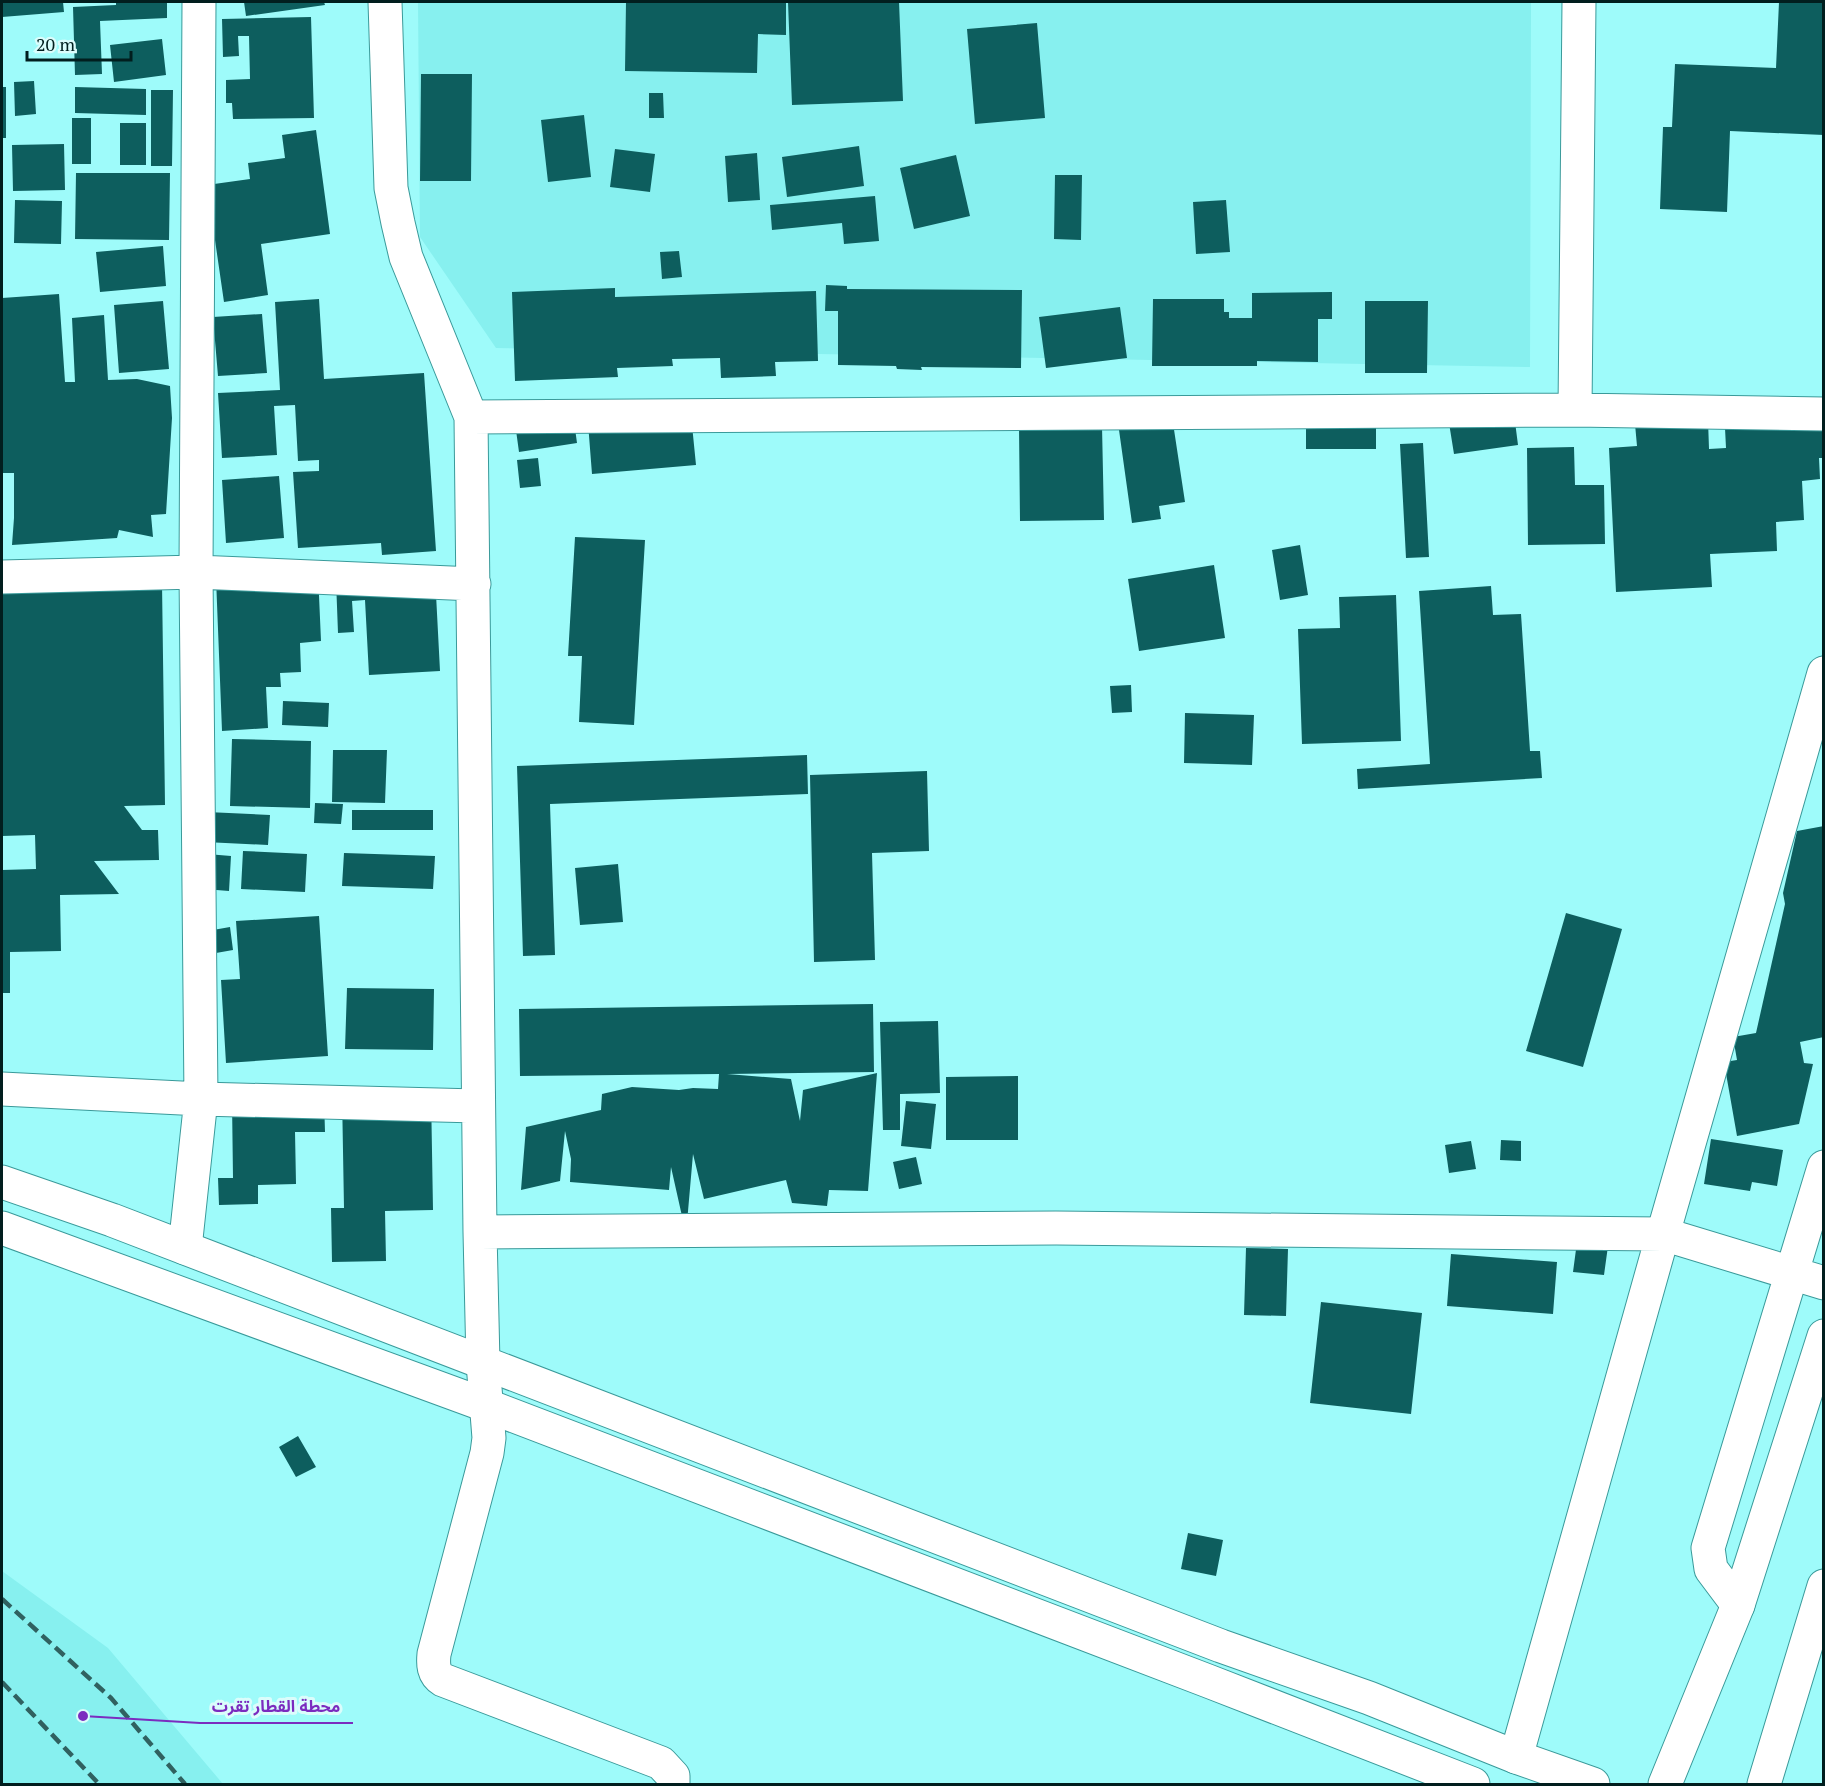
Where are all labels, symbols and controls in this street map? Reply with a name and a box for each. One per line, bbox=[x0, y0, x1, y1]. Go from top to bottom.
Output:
scale bar bbox=[27, 24, 130, 62]
text: 20 m bbox=[36, 32, 76, 56]
callout: محطة القطار تقرت bbox=[200, 1689, 353, 1723]
text: محطة القطار تقرت bbox=[212, 1695, 340, 1717]

